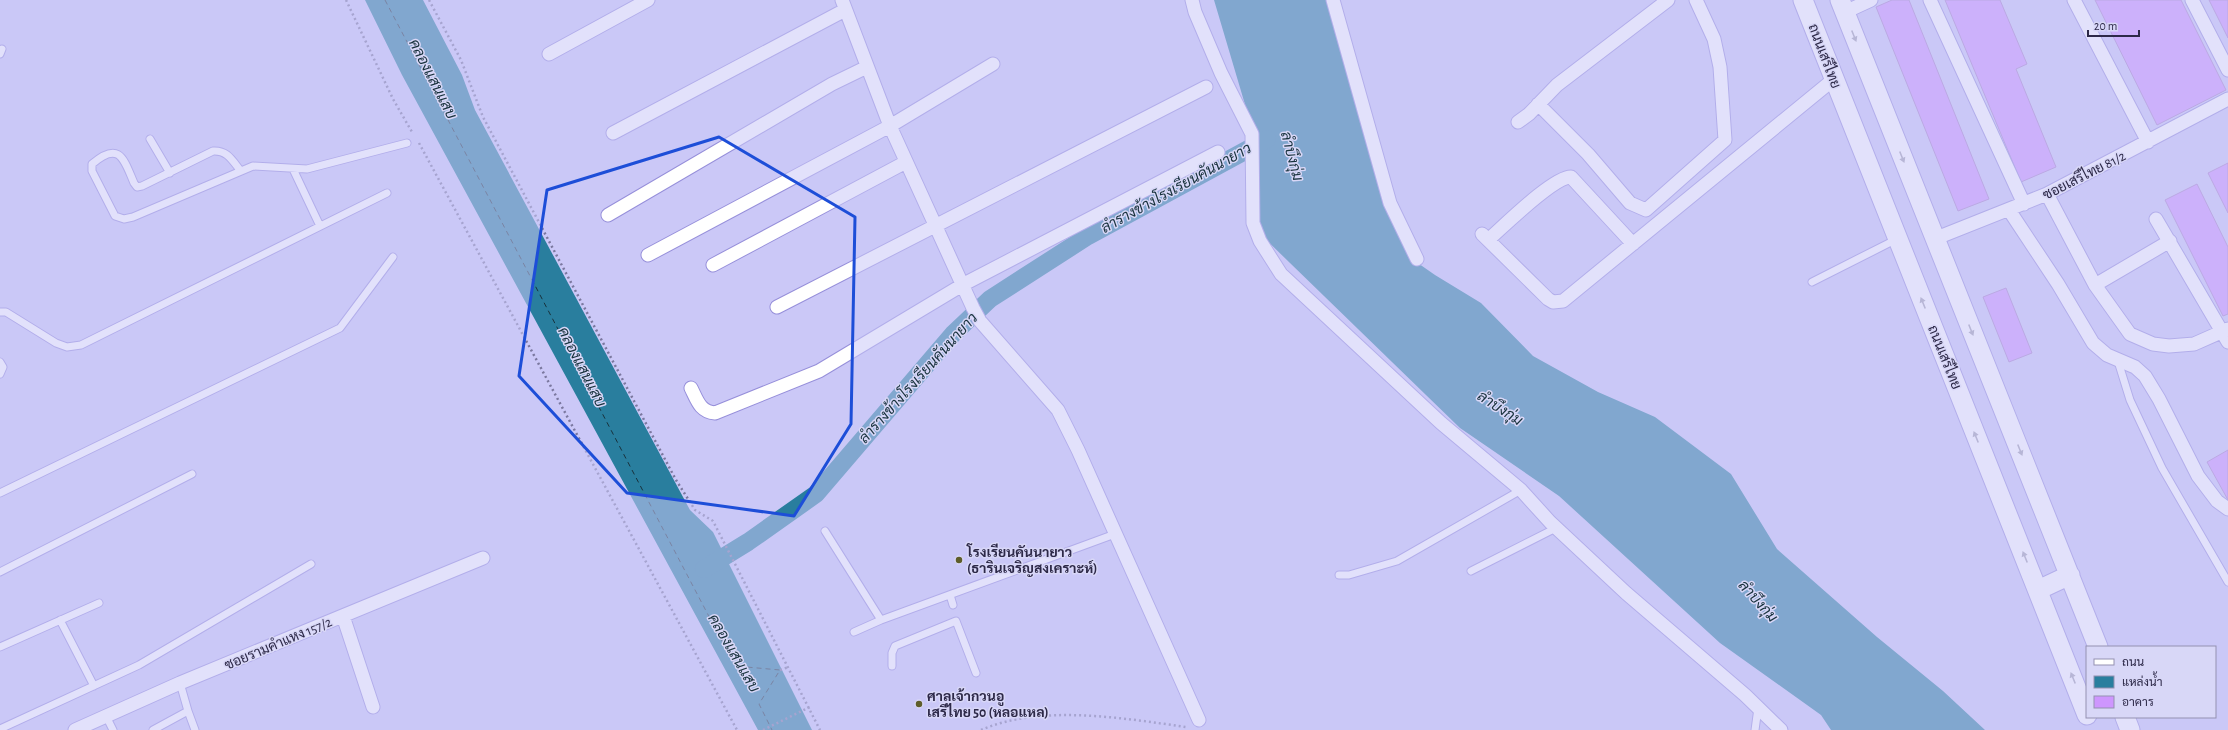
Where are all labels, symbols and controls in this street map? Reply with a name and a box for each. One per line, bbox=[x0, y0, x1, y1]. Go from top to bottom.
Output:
scale bar bbox=[2088, 12, 2139, 38]
text: 20 m bbox=[2094, 20, 2117, 32]
street label: ถนนเสรีไทย bbox=[1805, 21, 1846, 91]
one-way arrow bbox=[1852, 31, 1858, 43]
water label: คลองแสนแสบ bbox=[406, 37, 459, 122]
water label: ลำบึงกุ่ม bbox=[1275, 129, 1308, 183]
water label: ลำรางข้างโรงเรียนคันนายาว bbox=[1097, 138, 1254, 236]
street label: ซอยเสรีไทย 81/2 bbox=[2039, 146, 2128, 203]
one-way arrow bbox=[1899, 152, 1905, 163]
one-way arrow bbox=[1920, 298, 1926, 309]
water label: ลำรางข้างโรงเรียนคันนายาว bbox=[854, 308, 981, 446]
street label: ถนนเสรีไทย bbox=[1925, 322, 1966, 391]
one-way arrow bbox=[1968, 324, 1974, 335]
water label: คลองแสนแสบ bbox=[555, 325, 608, 410]
water label: ลำบึงกุ่ม bbox=[1473, 386, 1527, 431]
one-way arrow bbox=[1973, 430, 1979, 442]
one-way arrow bbox=[2017, 445, 2023, 457]
place label: โรงเรียนคันนายาว (ธารินเจริญสงเคราะห์) bbox=[966, 543, 1097, 577]
one-way arrow bbox=[2021, 551, 2027, 563]
marker: โรงเรียนคันนายาว (ธารินเจริญสงเคราะห์) bbox=[954, 555, 964, 565]
water label: ลำบึงกุ่ม bbox=[1733, 576, 1782, 627]
water label: คลองแสนแสบ bbox=[705, 612, 762, 695]
street label: ซอยรามคำแหง 157/2 bbox=[222, 614, 334, 673]
legend bbox=[2086, 646, 2216, 718]
text: ถนน bbox=[2122, 656, 2145, 668]
text: แหล่งน้ำ bbox=[2122, 671, 2162, 688]
one-way arrow bbox=[2069, 672, 2075, 684]
place label: ศาลเจ้ากวนอู เสรีไทย 50 (หลอแหล) bbox=[927, 688, 1049, 720]
text: อาคาร bbox=[2122, 696, 2154, 708]
marker: ศาลเจ้ากวนอู เสรีไทย 50 (หลอแหล) bbox=[914, 699, 924, 709]

